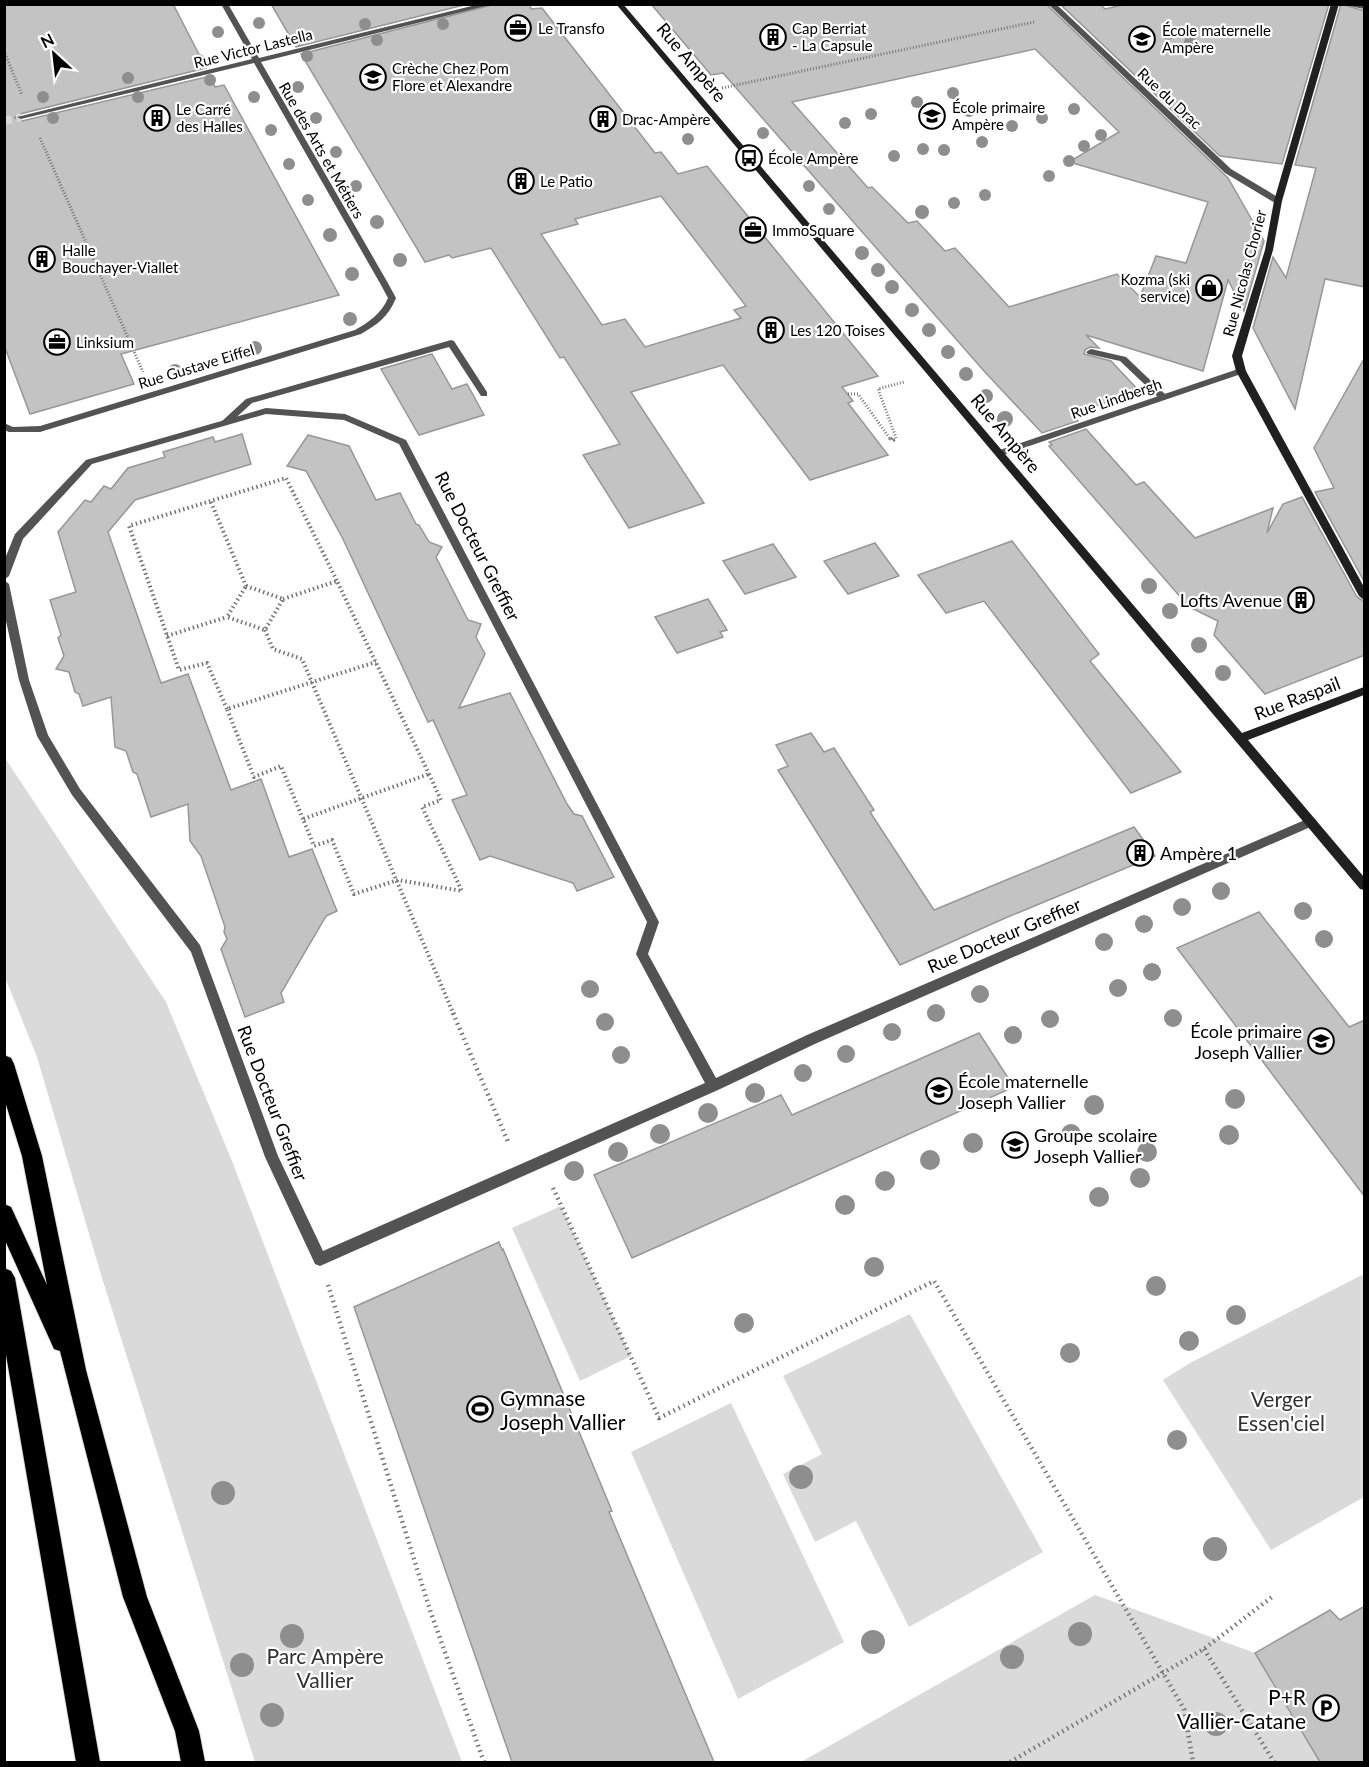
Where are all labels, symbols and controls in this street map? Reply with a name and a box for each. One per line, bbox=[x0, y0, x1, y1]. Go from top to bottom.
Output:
office icon: Le Transfo bbox=[503, 13, 533, 43]
street label: Rue Ampère bbox=[652, 18, 732, 106]
place label: Le Transfo bbox=[538, 19, 605, 37]
place label: Cap Berriat - La Capsule bbox=[792, 19, 873, 54]
place label: École maternelle Ampère bbox=[1162, 21, 1271, 56]
building icon: Cap Berriat - La Capsule bbox=[758, 22, 788, 52]
north arrow bbox=[24, 24, 84, 84]
school or university icon: École maternelle Ampère bbox=[1127, 24, 1157, 54]
street label: Rue Victor Lastella bbox=[192, 25, 314, 71]
text: N bbox=[37, 29, 57, 51]
place label: Crèche Chez Pom Flore et Alexandre bbox=[392, 59, 512, 94]
school or university icon: Crèche Chez Pom Flore et Alexandre bbox=[358, 62, 388, 92]
street label: Rue du Drac bbox=[1134, 64, 1206, 132]
street label: Rue des Arts et Métiers bbox=[276, 79, 368, 221]
place label: École primaire Ampère bbox=[952, 98, 1045, 133]
place label: Le Carré des Halles bbox=[176, 100, 243, 135]
school or university icon: École primaire Ampère bbox=[917, 101, 947, 131]
building icon: Le Carré des Halles bbox=[142, 103, 172, 133]
building icon: Drac-Ampère bbox=[588, 104, 618, 134]
place label: Drac-Ampère bbox=[622, 110, 711, 128]
bus stop icon: École Ampère bbox=[734, 143, 764, 173]
place label: École Ampère bbox=[768, 149, 859, 167]
building icon: Le Patio bbox=[506, 166, 536, 196]
place label: Le Patio bbox=[540, 172, 593, 190]
street label: Rue Nicolas Chorier bbox=[1218, 207, 1270, 338]
office icon: ImmoSquare bbox=[738, 215, 768, 245]
place label: ImmoSquare bbox=[772, 221, 855, 239]
place label: Halle Bouchayer-Viallet bbox=[62, 241, 179, 276]
building icon: Halle Bouchayer-Viallet bbox=[27, 244, 57, 274]
place label: Kozma (ski service) bbox=[1120, 270, 1190, 305]
shop icon: Kozma (ski service) bbox=[1194, 273, 1224, 303]
building icon: Les 120 Toises bbox=[756, 315, 786, 345]
place label: Les 120 Toises bbox=[790, 321, 885, 339]
office icon: Linksium bbox=[42, 327, 72, 357]
place label: Linksium bbox=[76, 333, 134, 351]
street label: Rue Gustave Eiffel bbox=[136, 340, 256, 392]
street label: Rue Lindbergh bbox=[1068, 374, 1164, 422]
street label: Rue Ampère bbox=[966, 389, 1046, 477]
street label: Rue Docteur Greffier bbox=[431, 468, 525, 625]
building icon: Lofts Avenue bbox=[1286, 585, 1316, 615]
place label: Lofts Avenue bbox=[1180, 589, 1282, 611]
street label: Rue Raspail bbox=[1251, 672, 1343, 724]
building icon: Ampère 1 bbox=[1125, 838, 1155, 868]
place label: Ampère 1 bbox=[1160, 842, 1237, 864]
street label: Rue Docteur Greffier bbox=[924, 893, 1085, 977]
place label: École primaire Joseph Vallier bbox=[1190, 1020, 1302, 1063]
street label: Rue Docteur Greffier bbox=[233, 1022, 313, 1184]
school or university icon: École primaire Joseph Vallier bbox=[1306, 1026, 1336, 1056]
place label: École maternelle Joseph Vallier bbox=[958, 1070, 1089, 1113]
school or university icon: École maternelle Joseph Vallier bbox=[924, 1076, 954, 1106]
place label: Groupe scolaire Joseph Vallier bbox=[1034, 1124, 1157, 1167]
school or university icon: Groupe scolaire Joseph Vallier bbox=[1000, 1130, 1030, 1160]
place label: Gymnase Joseph Vallier bbox=[500, 1385, 626, 1434]
park label: Verger Essen'ciel bbox=[1237, 1386, 1325, 1435]
sports icon: Gymnase Joseph Vallier bbox=[465, 1394, 495, 1424]
park label: Parc Ampère Vallier bbox=[266, 1643, 384, 1692]
place label: P+R Vallier-Catane bbox=[1177, 1684, 1307, 1733]
parking icon: P+R Vallier-Catane bbox=[1311, 1693, 1341, 1723]

